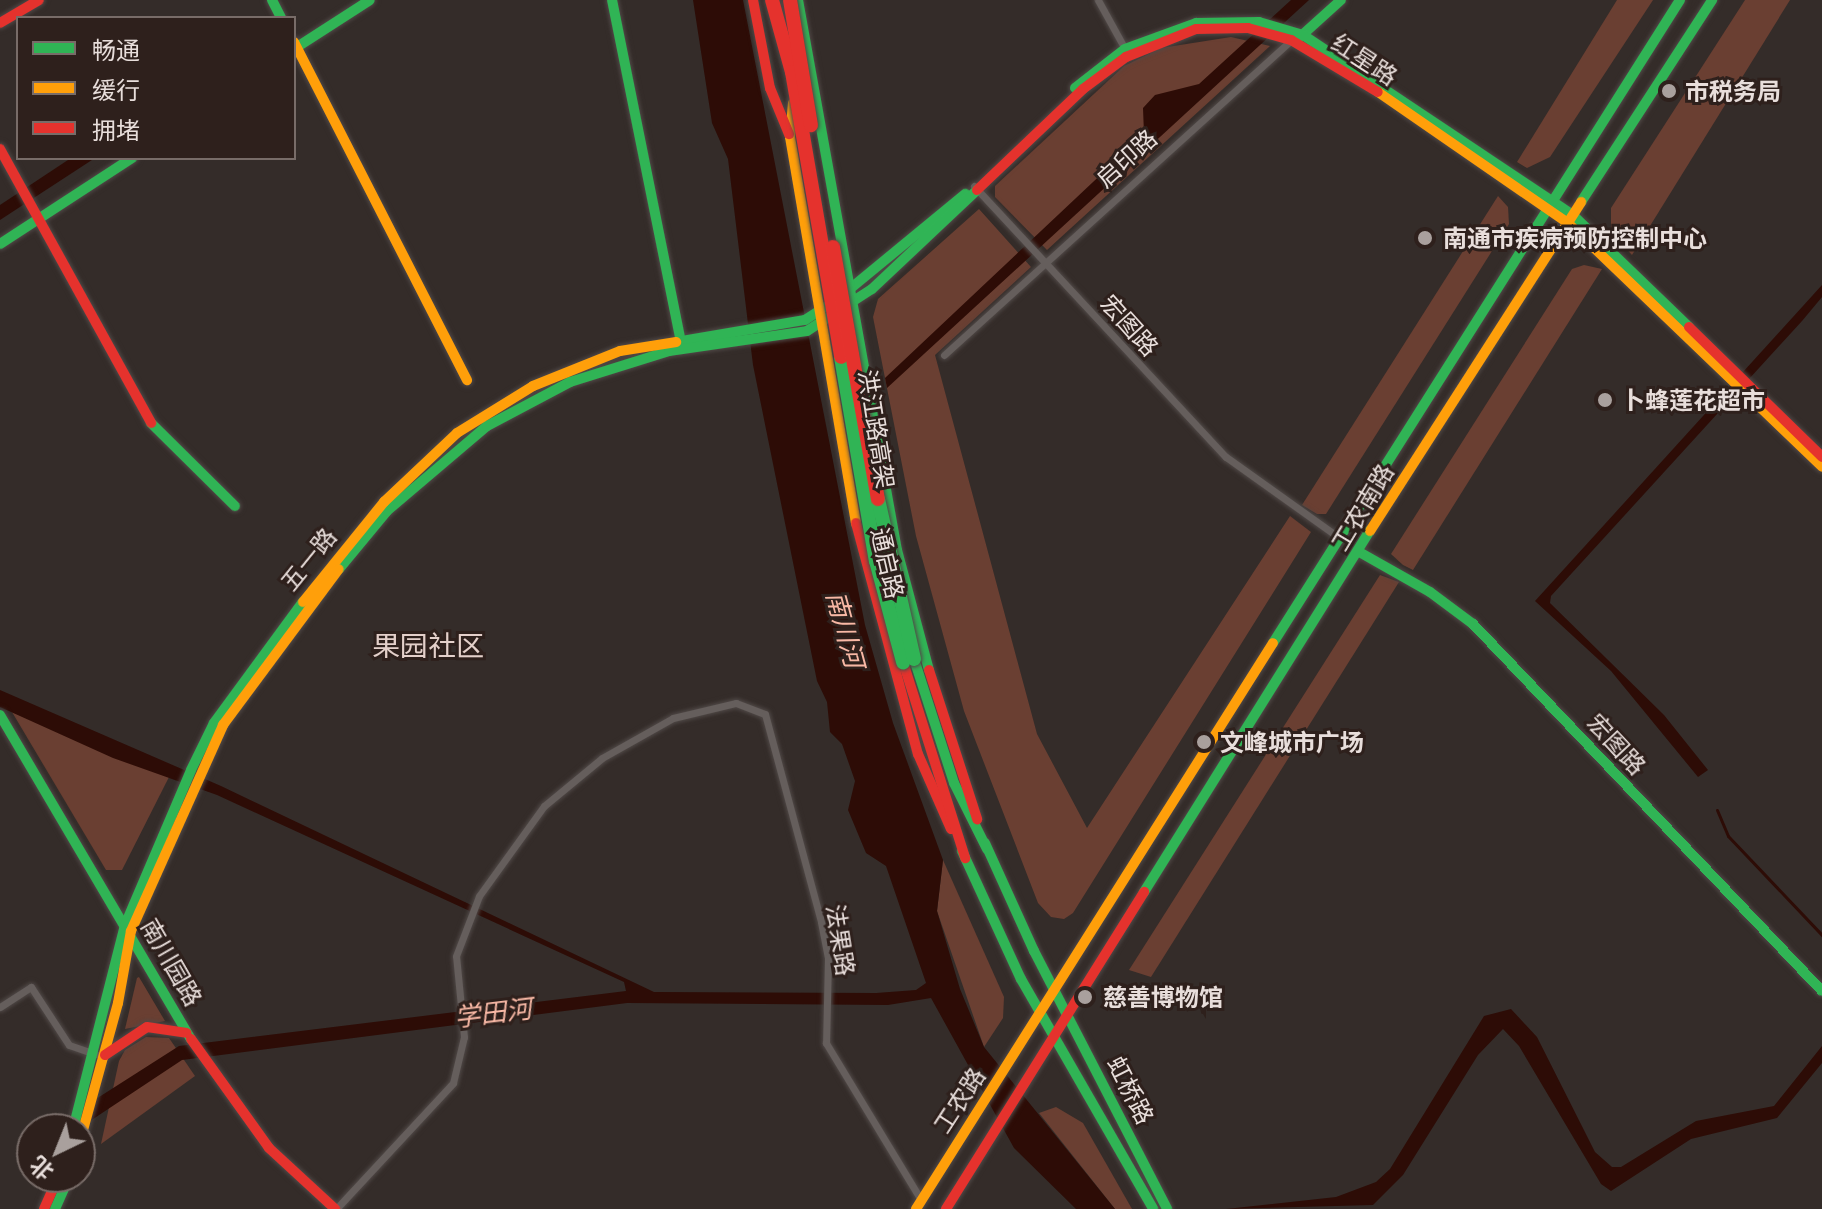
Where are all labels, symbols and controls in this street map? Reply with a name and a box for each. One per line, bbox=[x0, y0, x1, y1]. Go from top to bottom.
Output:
legend bbox=[16, 16, 296, 160]
street label: 红星路 bbox=[1327, 27, 1403, 91]
text: 畅通 bbox=[92, 35, 140, 64]
text: 缓行 bbox=[92, 75, 140, 104]
place label: 市税务局 bbox=[1685, 77, 1781, 105]
marker: 市税务局 bbox=[1660, 82, 1678, 100]
text: 拥堵 bbox=[92, 115, 140, 144]
street label: 启印路 bbox=[1090, 123, 1162, 193]
place label: 南通市疾病预防控制中心 bbox=[1443, 224, 1707, 252]
marker: 南通市疾病预防控制中心 bbox=[1414, 227, 1436, 249]
street label: 宏图路 bbox=[1095, 289, 1165, 361]
street label: 洪江路高架 bbox=[853, 367, 901, 491]
place label: 卜蜂莲花超市 bbox=[1621, 386, 1765, 414]
marker: 卜蜂莲花超市 bbox=[1596, 391, 1614, 409]
street label: 工农南路 bbox=[1325, 458, 1399, 556]
street label: 五一路 bbox=[274, 522, 342, 596]
street label: 通启路 bbox=[866, 525, 910, 601]
water label: 南川河 bbox=[821, 587, 871, 671]
district label: 果园社区 bbox=[372, 628, 484, 662]
street label: 宏图路 bbox=[1582, 708, 1652, 780]
place label: 文峰城市广场 bbox=[1220, 728, 1364, 756]
marker: 文峰城市广场 bbox=[1195, 733, 1213, 751]
street label: 法果路 bbox=[821, 902, 861, 978]
street label: 南川园路 bbox=[136, 913, 208, 1011]
place label: 慈善博物馆 bbox=[1103, 983, 1223, 1011]
marker: 慈善博物馆 bbox=[1074, 986, 1096, 1008]
water label: 学田河 bbox=[452, 992, 534, 1032]
street label: 虹桥路 bbox=[1102, 1051, 1160, 1129]
street label: 工农路 bbox=[927, 1062, 991, 1138]
north arrow bbox=[16, 1113, 96, 1193]
text: 北 bbox=[24, 1152, 58, 1186]

